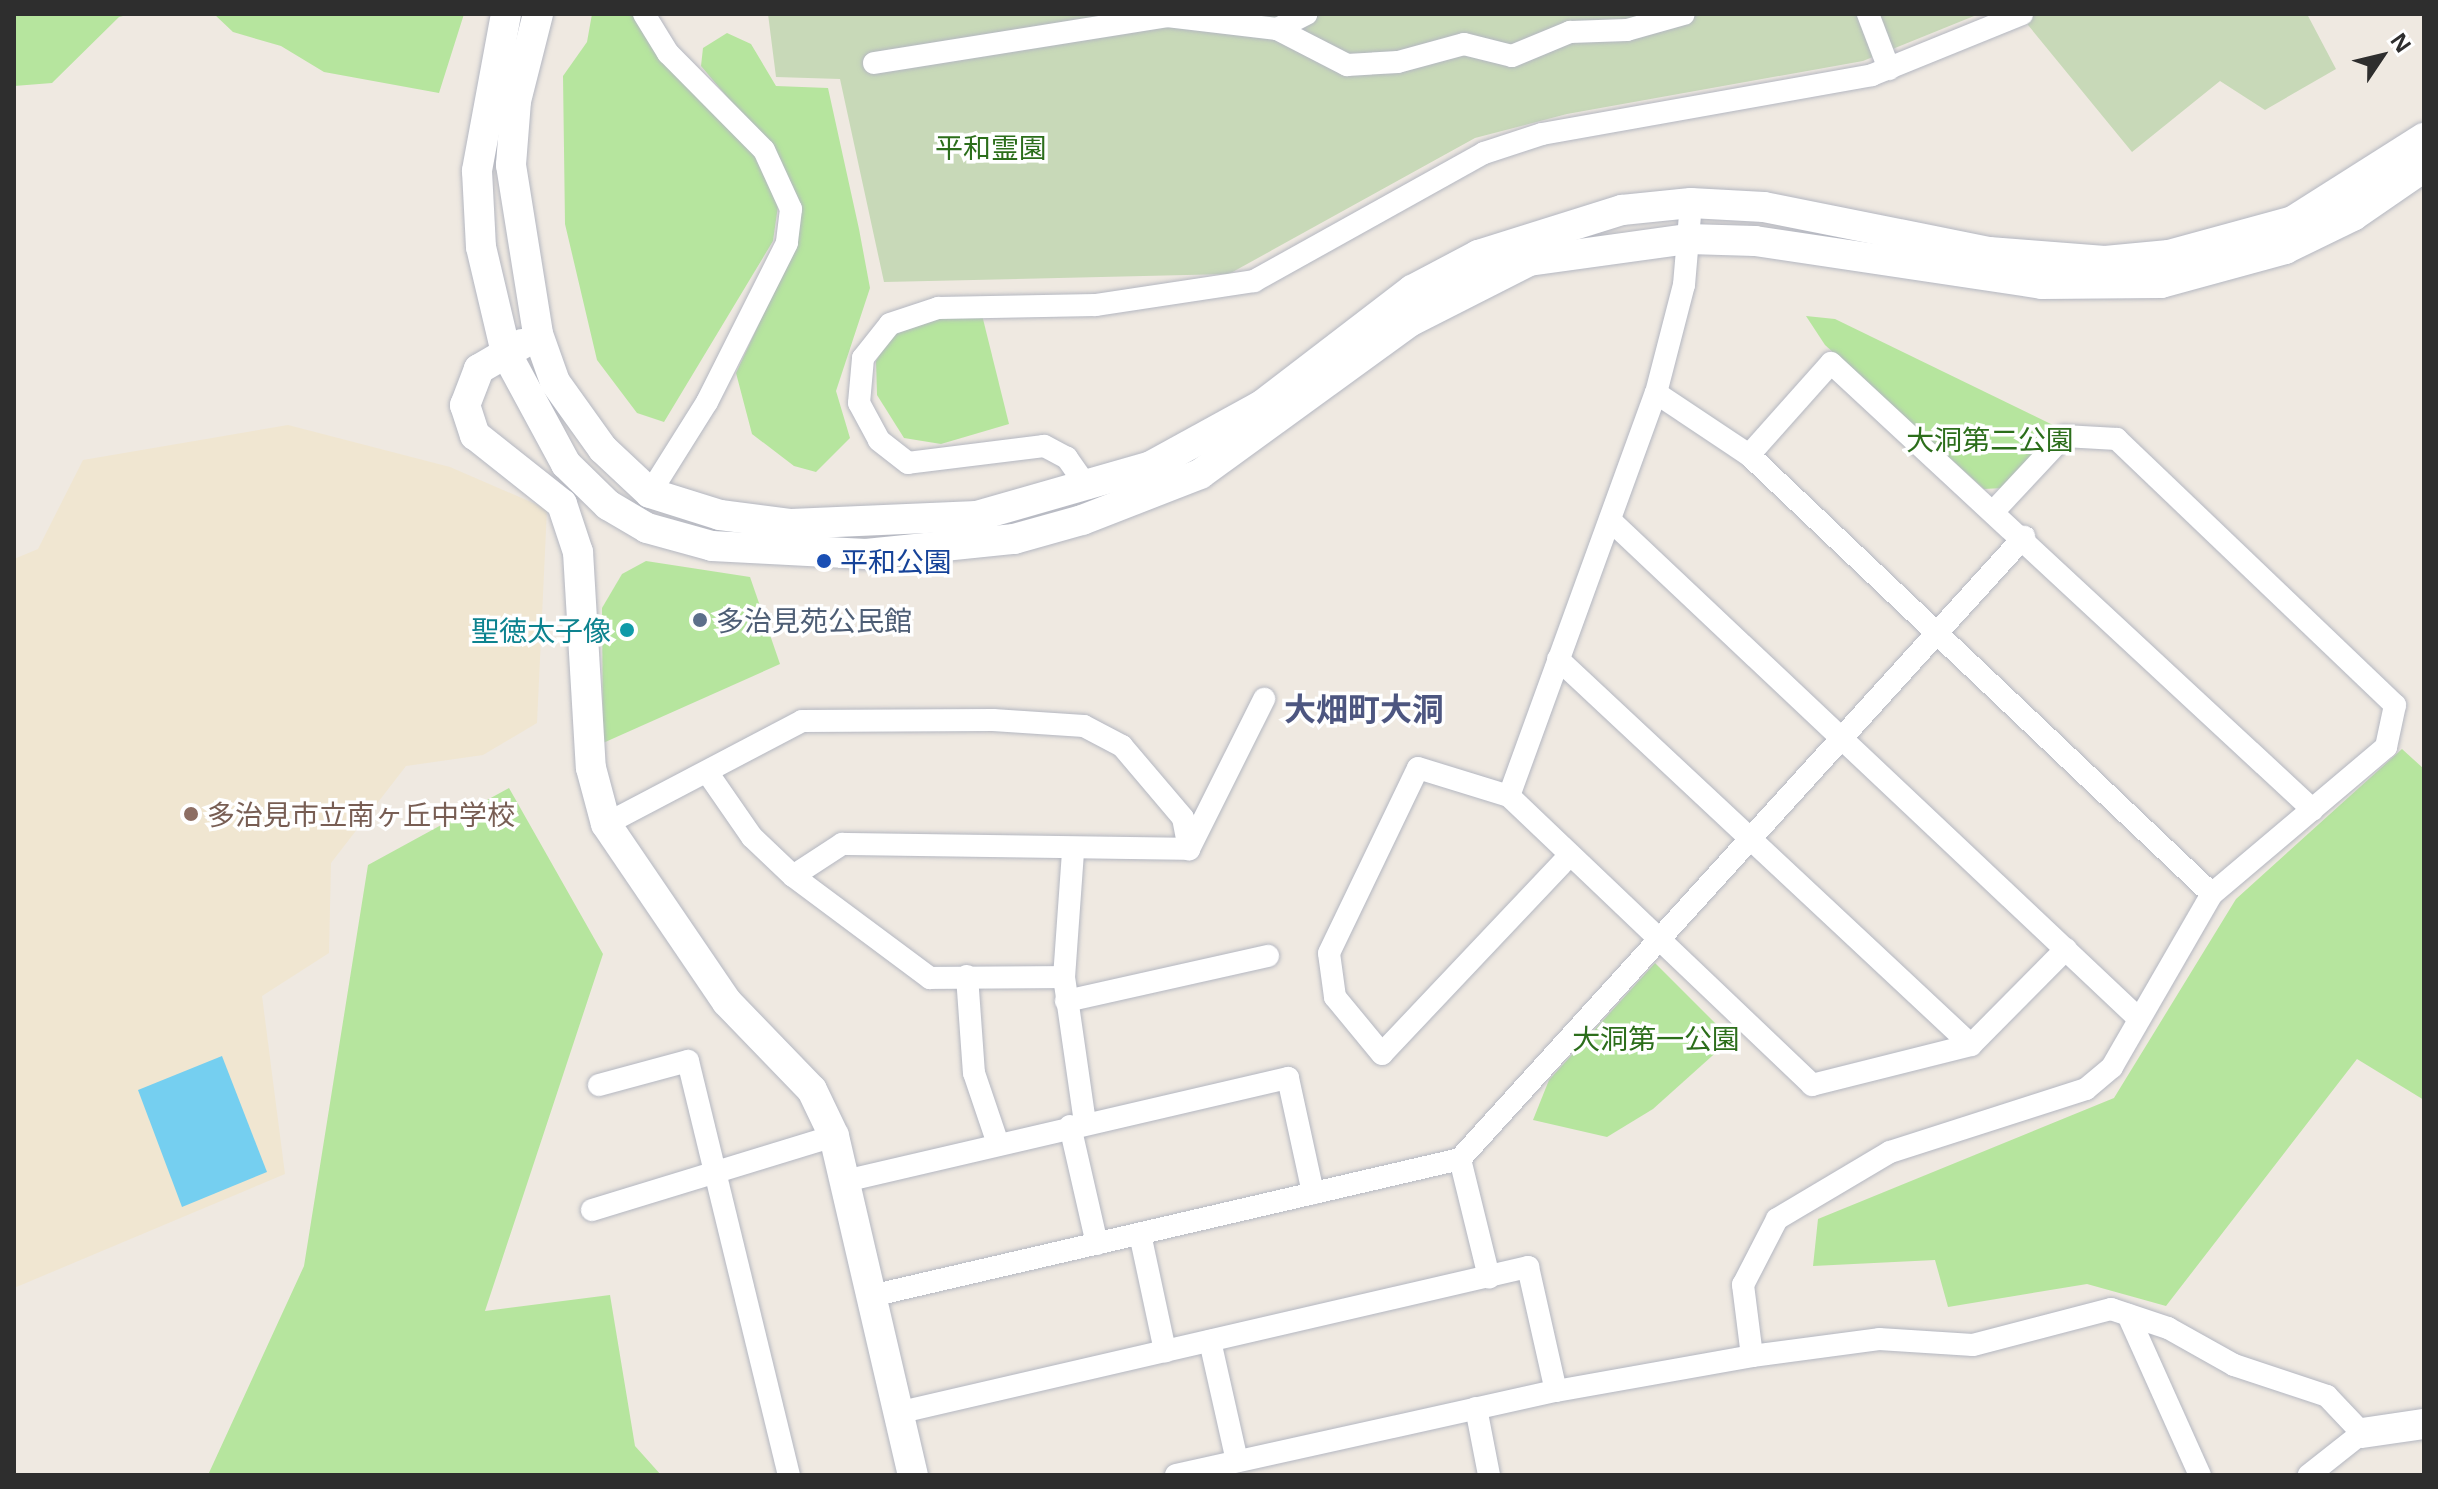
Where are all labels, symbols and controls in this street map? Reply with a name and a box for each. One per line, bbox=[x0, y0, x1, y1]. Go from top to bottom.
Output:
north arrow bbox=[2342, 16, 2422, 96]
text: N bbox=[2384, 26, 2419, 58]
park label: 平和霊園 bbox=[935, 130, 1047, 164]
park label: 大洞第二公園 bbox=[1906, 422, 2074, 456]
place label: 平和公園 bbox=[840, 544, 952, 578]
marker: 平和公園 bbox=[815, 552, 833, 570]
place label: 多治見苑公民館 bbox=[716, 603, 912, 637]
marker: 多治見苑公民館 bbox=[691, 611, 709, 629]
place label: 聖徳太子像 bbox=[471, 613, 611, 647]
marker: 聖徳太子像 bbox=[618, 621, 636, 639]
district label: 大畑町大洞 bbox=[1284, 690, 1444, 728]
place label: 多治見市立南ヶ丘中学校 bbox=[207, 797, 515, 831]
marker: 多治見市立南ヶ丘中学校 bbox=[182, 805, 200, 823]
park label: 大洞第一公園 bbox=[1572, 1021, 1740, 1055]

